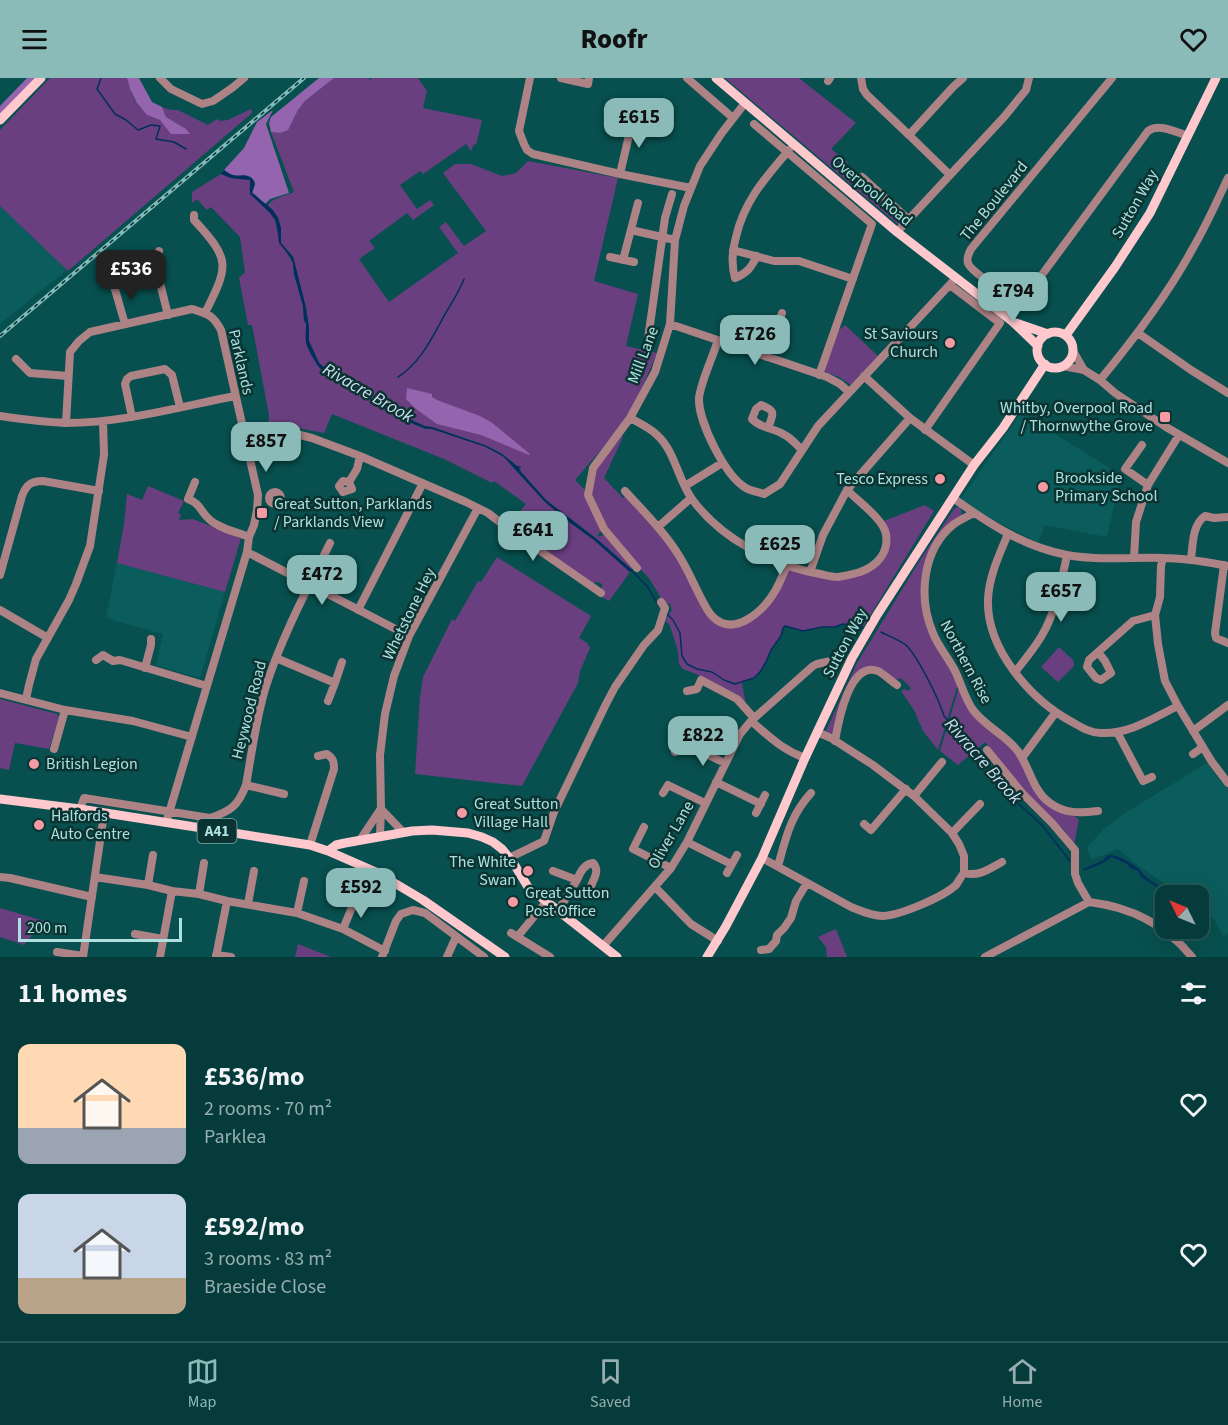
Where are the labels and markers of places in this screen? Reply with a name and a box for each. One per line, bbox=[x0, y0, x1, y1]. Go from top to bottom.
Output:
pin: £615 bbox=[603, 98, 675, 149]
pin: £536 bbox=[95, 250, 167, 301]
pin: £794 bbox=[977, 272, 1049, 323]
pin: £726 bbox=[719, 315, 791, 366]
place label: St Saviours Church bbox=[864, 323, 938, 363]
marker: St Saviours Church bbox=[943, 336, 957, 350]
place label: Whitby, Overpool Road / Thornwythe Grove bbox=[1000, 397, 1153, 437]
marker: Whitby, Overpool Road / Thornwythe Grove bbox=[1158, 410, 1172, 424]
pin: £857 bbox=[230, 422, 302, 473]
place label: Brookside Primary School bbox=[1055, 467, 1157, 507]
place label: Tesco Express bbox=[836, 468, 928, 490]
marker: Tesco Express bbox=[933, 472, 947, 486]
marker: Brookside Primary School bbox=[1036, 480, 1050, 494]
place label: Great Sutton, Parklands / Parklands View bbox=[274, 493, 432, 533]
marker: Great Sutton, Parklands / Parklands View bbox=[255, 506, 269, 520]
pin: £641 bbox=[497, 511, 569, 562]
pin: £625 bbox=[744, 525, 816, 576]
pin: £472 bbox=[286, 555, 358, 606]
pin: £657 bbox=[1025, 572, 1097, 623]
pin: £822 bbox=[667, 716, 739, 767]
place label: British Legion bbox=[46, 753, 138, 775]
marker: British Legion bbox=[27, 757, 41, 771]
place label: Great Sutton Village Hall bbox=[474, 793, 558, 833]
place label: Halfords Auto Centre bbox=[51, 805, 130, 845]
marker: Great Sutton Village Hall bbox=[455, 806, 469, 820]
marker: Halfords Auto Centre bbox=[32, 818, 46, 832]
place label: The White Swan bbox=[449, 851, 516, 891]
marker: The White Swan bbox=[521, 864, 535, 878]
pin: £592 bbox=[325, 868, 397, 919]
place label: Great Sutton Post Office bbox=[525, 882, 609, 922]
marker: Great Sutton Post Office bbox=[506, 895, 520, 909]

